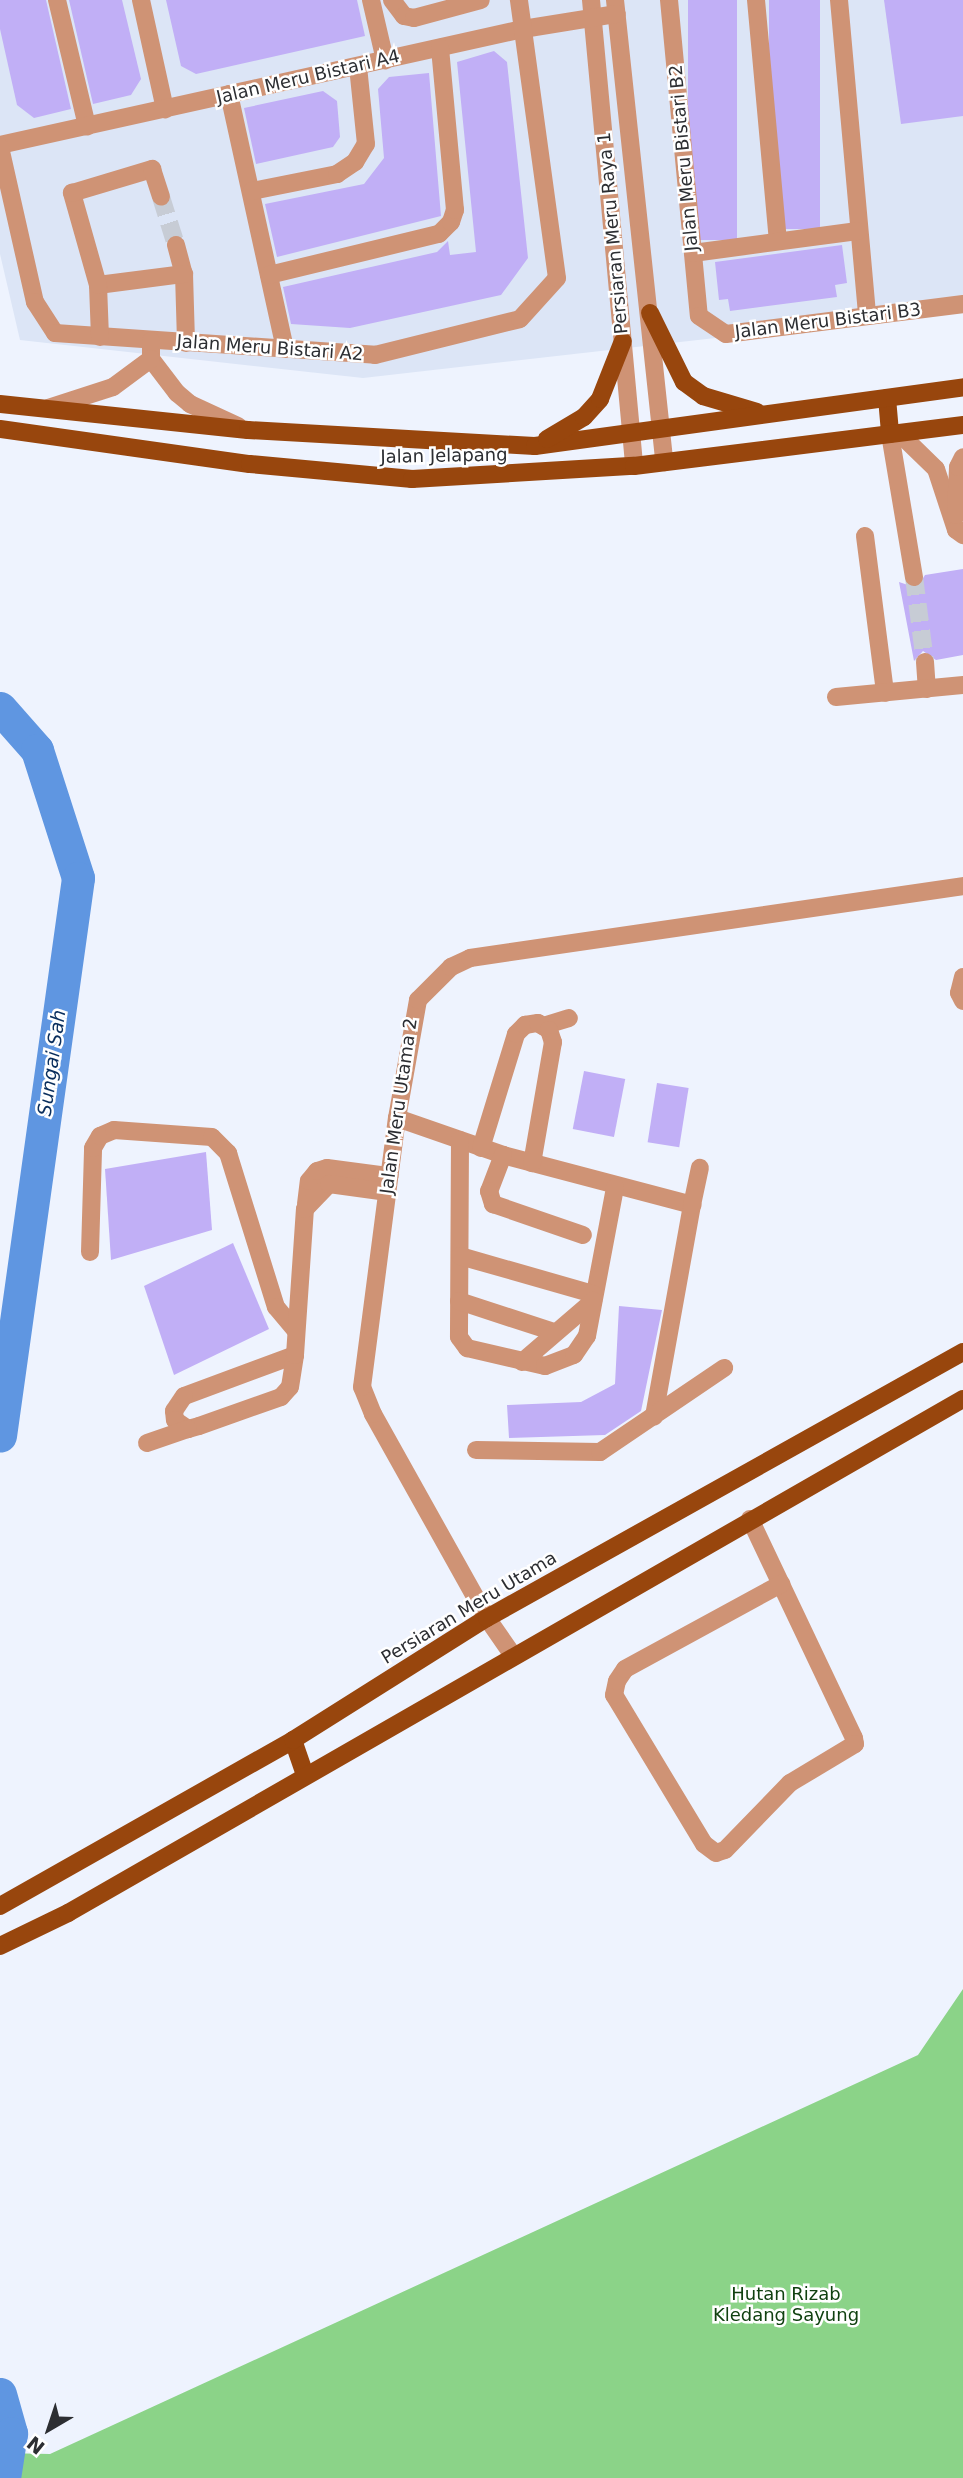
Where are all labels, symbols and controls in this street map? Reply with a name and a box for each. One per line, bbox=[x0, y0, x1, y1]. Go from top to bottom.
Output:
street label: Jalan Meru Bistari A4 bbox=[214, 45, 402, 109]
street label: Jalan Meru Bistari B2 bbox=[665, 64, 703, 252]
street label: Persiaran Meru Raya 1 bbox=[593, 131, 633, 335]
street label: Jalan Meru Bistari B3 bbox=[734, 299, 922, 343]
street label: Jalan Meru Bistari A2 bbox=[176, 331, 364, 365]
street label: Jalan Jelapang bbox=[380, 444, 508, 468]
water label: Sungai Sah bbox=[33, 1008, 71, 1118]
street label: Jalan Meru Utama 2 bbox=[376, 1017, 422, 1195]
street label: Persiaran Meru Utama bbox=[377, 1547, 561, 1669]
park label: Hutan Rizab Kledang Sayung bbox=[713, 2284, 859, 2326]
north arrow bbox=[14, 2394, 84, 2464]
text: N bbox=[23, 2432, 49, 2459]

